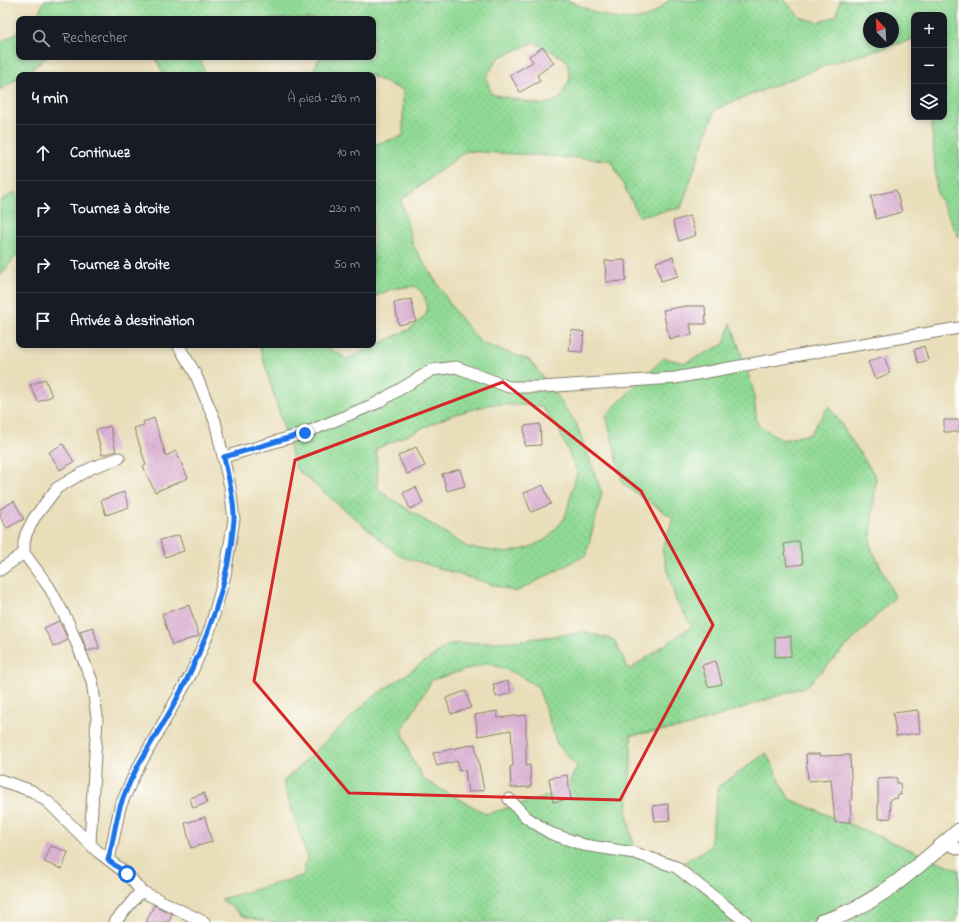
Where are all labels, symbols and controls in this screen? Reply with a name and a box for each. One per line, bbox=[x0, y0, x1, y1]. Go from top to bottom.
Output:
north arrow bbox=[863, 12, 899, 48]
map controls bbox=[911, 12, 947, 120]
button: + bbox=[911, 12, 947, 48]
search box bbox=[16, 16, 376, 60]
icon: search bbox=[30, 27, 52, 49]
text: Rechercher bbox=[62, 27, 127, 49]
button: − bbox=[911, 48, 947, 84]
button: layers bbox=[911, 84, 947, 120]
text: 4 min bbox=[32, 86, 68, 111]
text: À pied · 290 m bbox=[288, 89, 360, 108]
icon: ahead bbox=[32, 142, 54, 164]
text: Continuez bbox=[70, 142, 130, 164]
text: 10 m bbox=[337, 143, 360, 162]
icon: right bbox=[32, 198, 54, 220]
text: Tournez à droite bbox=[70, 198, 170, 220]
text: 230 m bbox=[329, 199, 360, 218]
icon: right bbox=[32, 254, 54, 276]
text: Tournez à droite bbox=[70, 254, 170, 276]
text: 50 m bbox=[334, 255, 360, 274]
icon: arrive bbox=[32, 310, 54, 332]
text: Arrivée à destination bbox=[70, 310, 195, 332]
route end bbox=[296, 424, 314, 442]
route start bbox=[118, 865, 136, 883]

